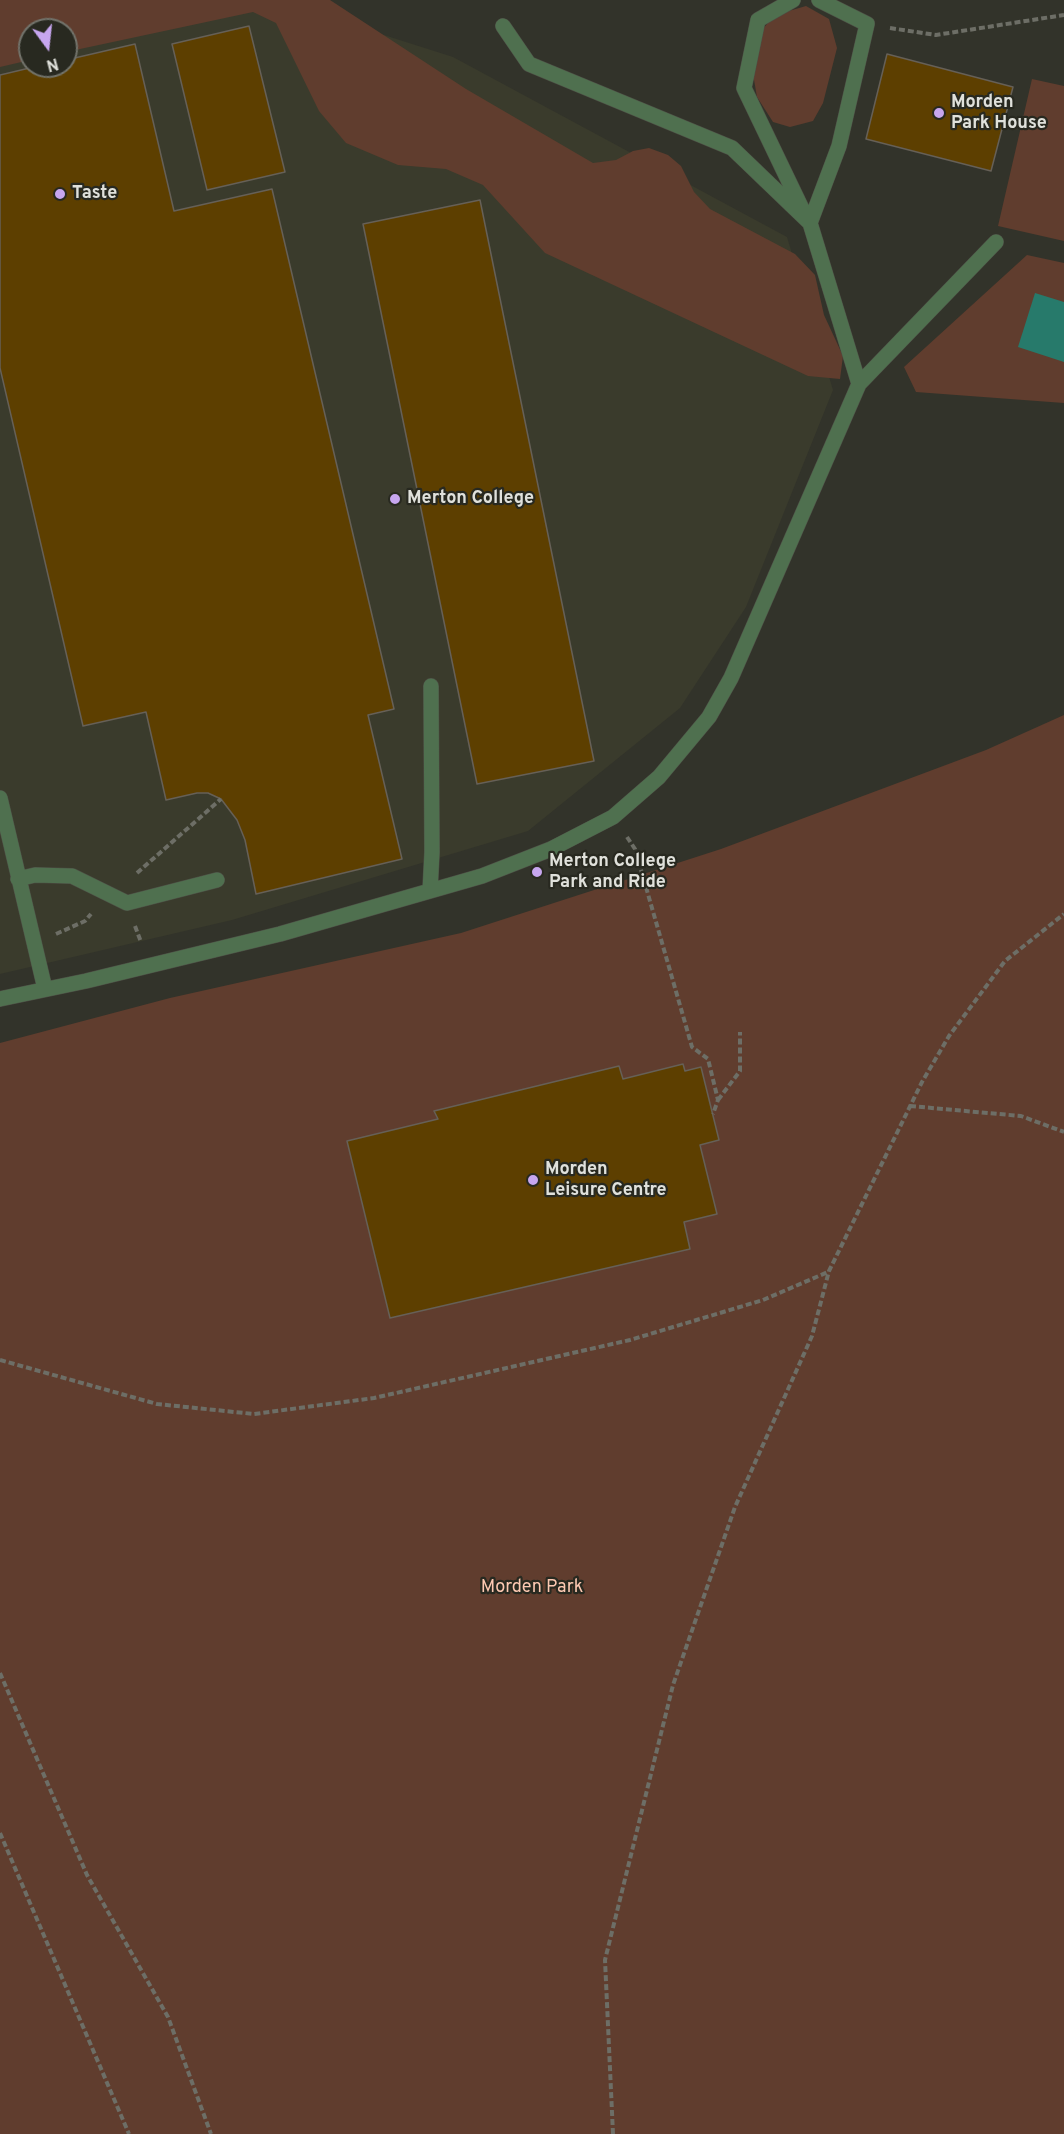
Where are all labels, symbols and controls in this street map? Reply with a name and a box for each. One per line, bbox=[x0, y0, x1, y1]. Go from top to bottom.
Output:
north arrow bbox=[18, 18, 78, 78]
text: N bbox=[44, 52, 60, 75]
place label: Morden Park House bbox=[951, 92, 1047, 134]
marker: Morden Park House bbox=[932, 106, 946, 120]
place label: Taste bbox=[72, 183, 117, 205]
marker: Taste bbox=[53, 187, 67, 201]
place label: Merton College bbox=[407, 488, 534, 510]
marker: Merton College bbox=[388, 492, 402, 506]
place label: Merton College Park and Ride bbox=[549, 851, 676, 894]
marker: Merton College Park and Ride bbox=[530, 865, 544, 879]
place label: Morden Leisure Centre bbox=[545, 1159, 667, 1202]
marker: Morden Leisure Centre bbox=[526, 1173, 540, 1187]
park label: Morden Park bbox=[481, 1577, 583, 1599]

